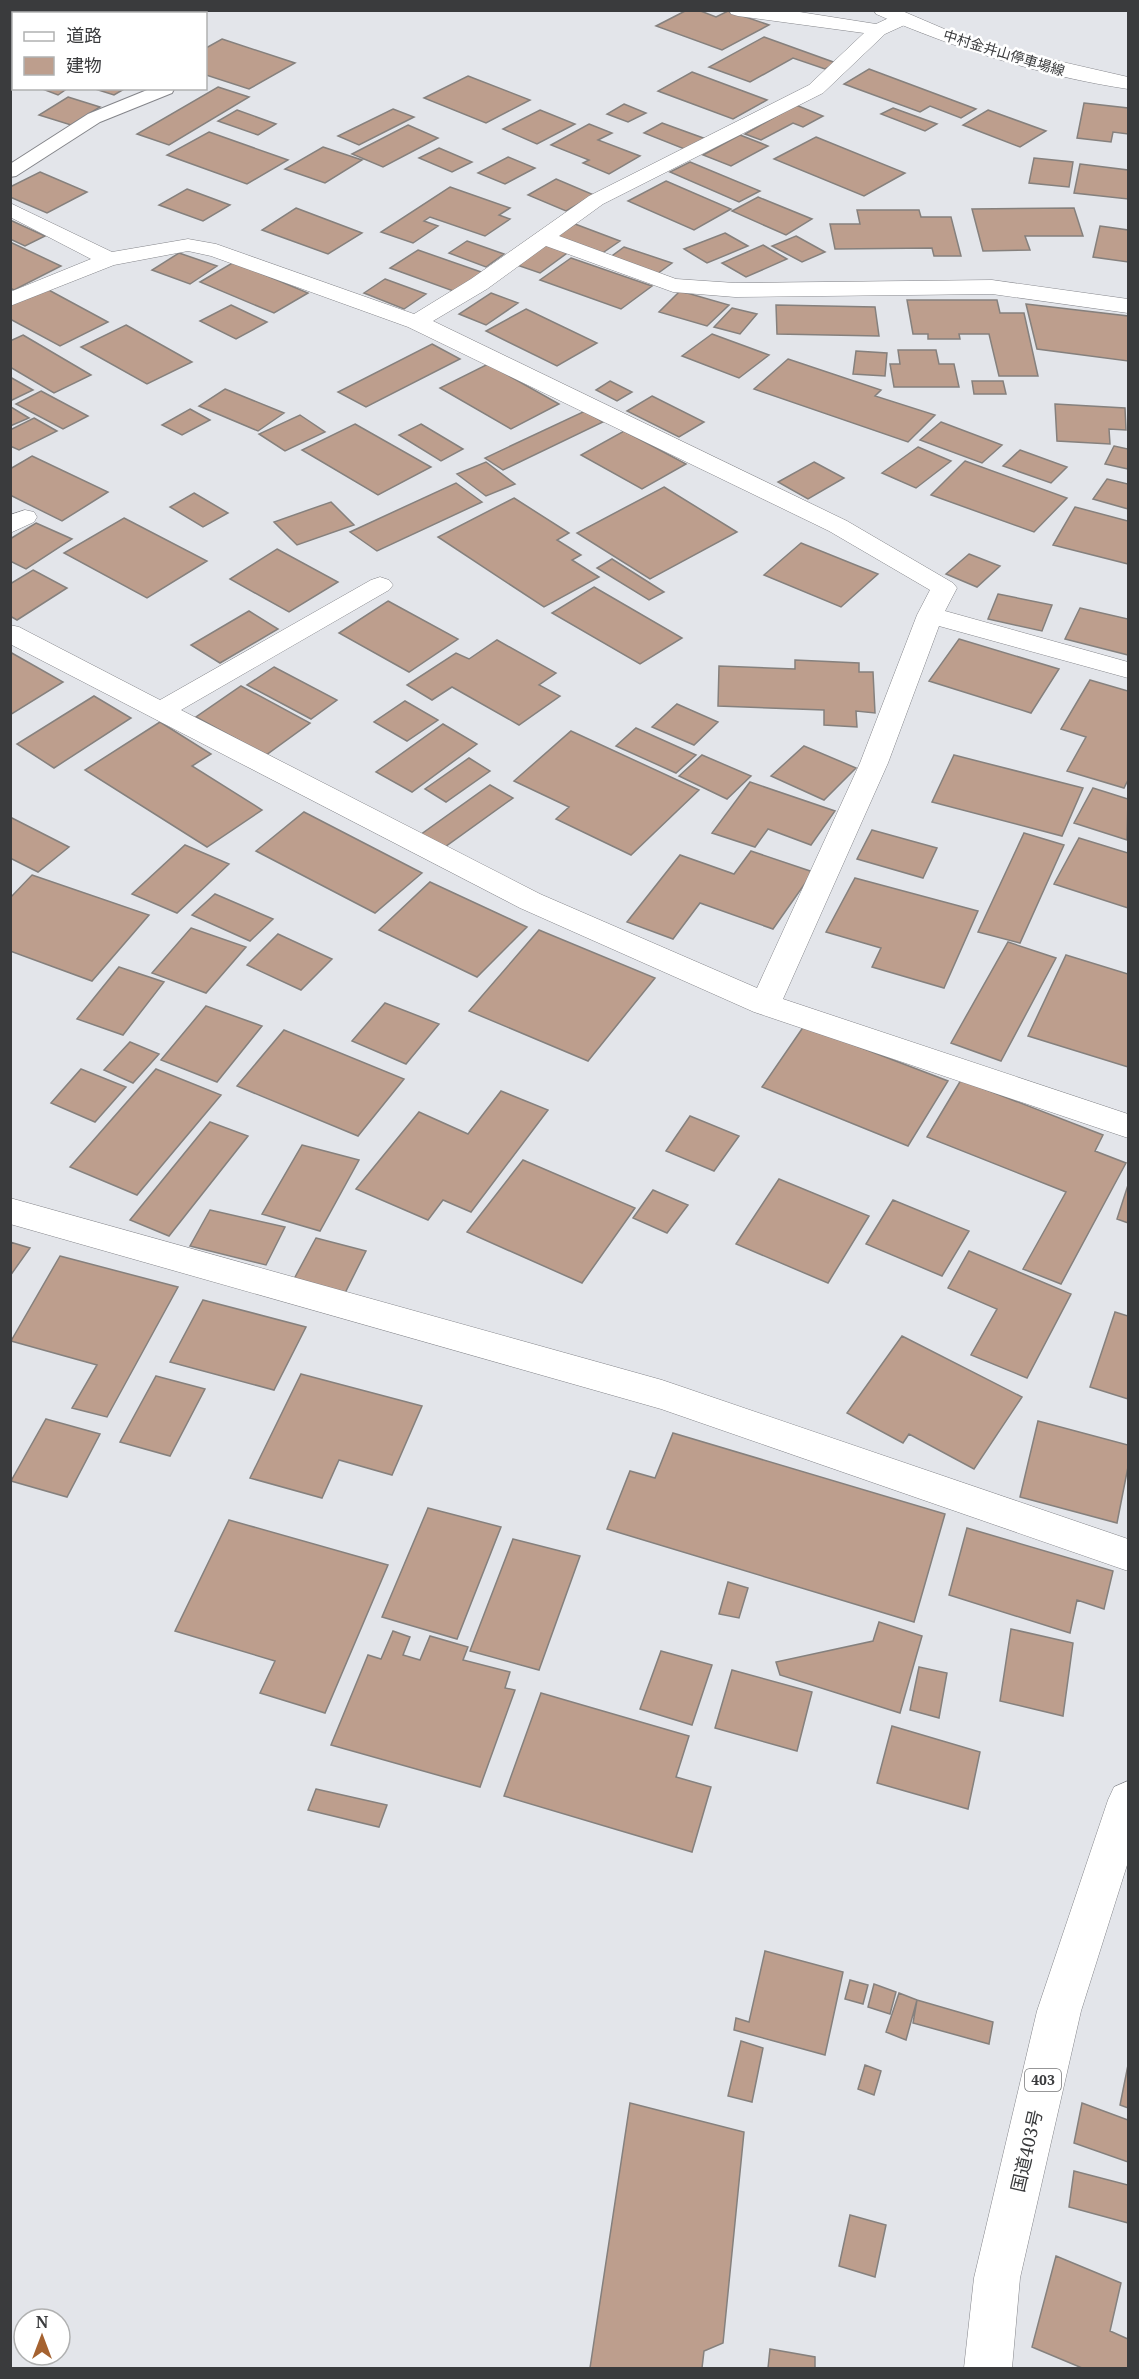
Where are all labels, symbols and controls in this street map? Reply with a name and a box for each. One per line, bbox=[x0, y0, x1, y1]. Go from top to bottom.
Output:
legend bbox=[12, 12, 207, 90]
text: 道路 bbox=[66, 23, 102, 47]
street label: 中村金井山停車場線 bbox=[941, 25, 1067, 80]
text: 建物 bbox=[66, 53, 102, 77]
road number: 403 bbox=[1025, 2069, 1061, 2091]
street label: 国道403号 bbox=[1005, 2107, 1047, 2194]
north arrow bbox=[12, 2307, 72, 2367]
text: N bbox=[36, 2311, 49, 2333]

